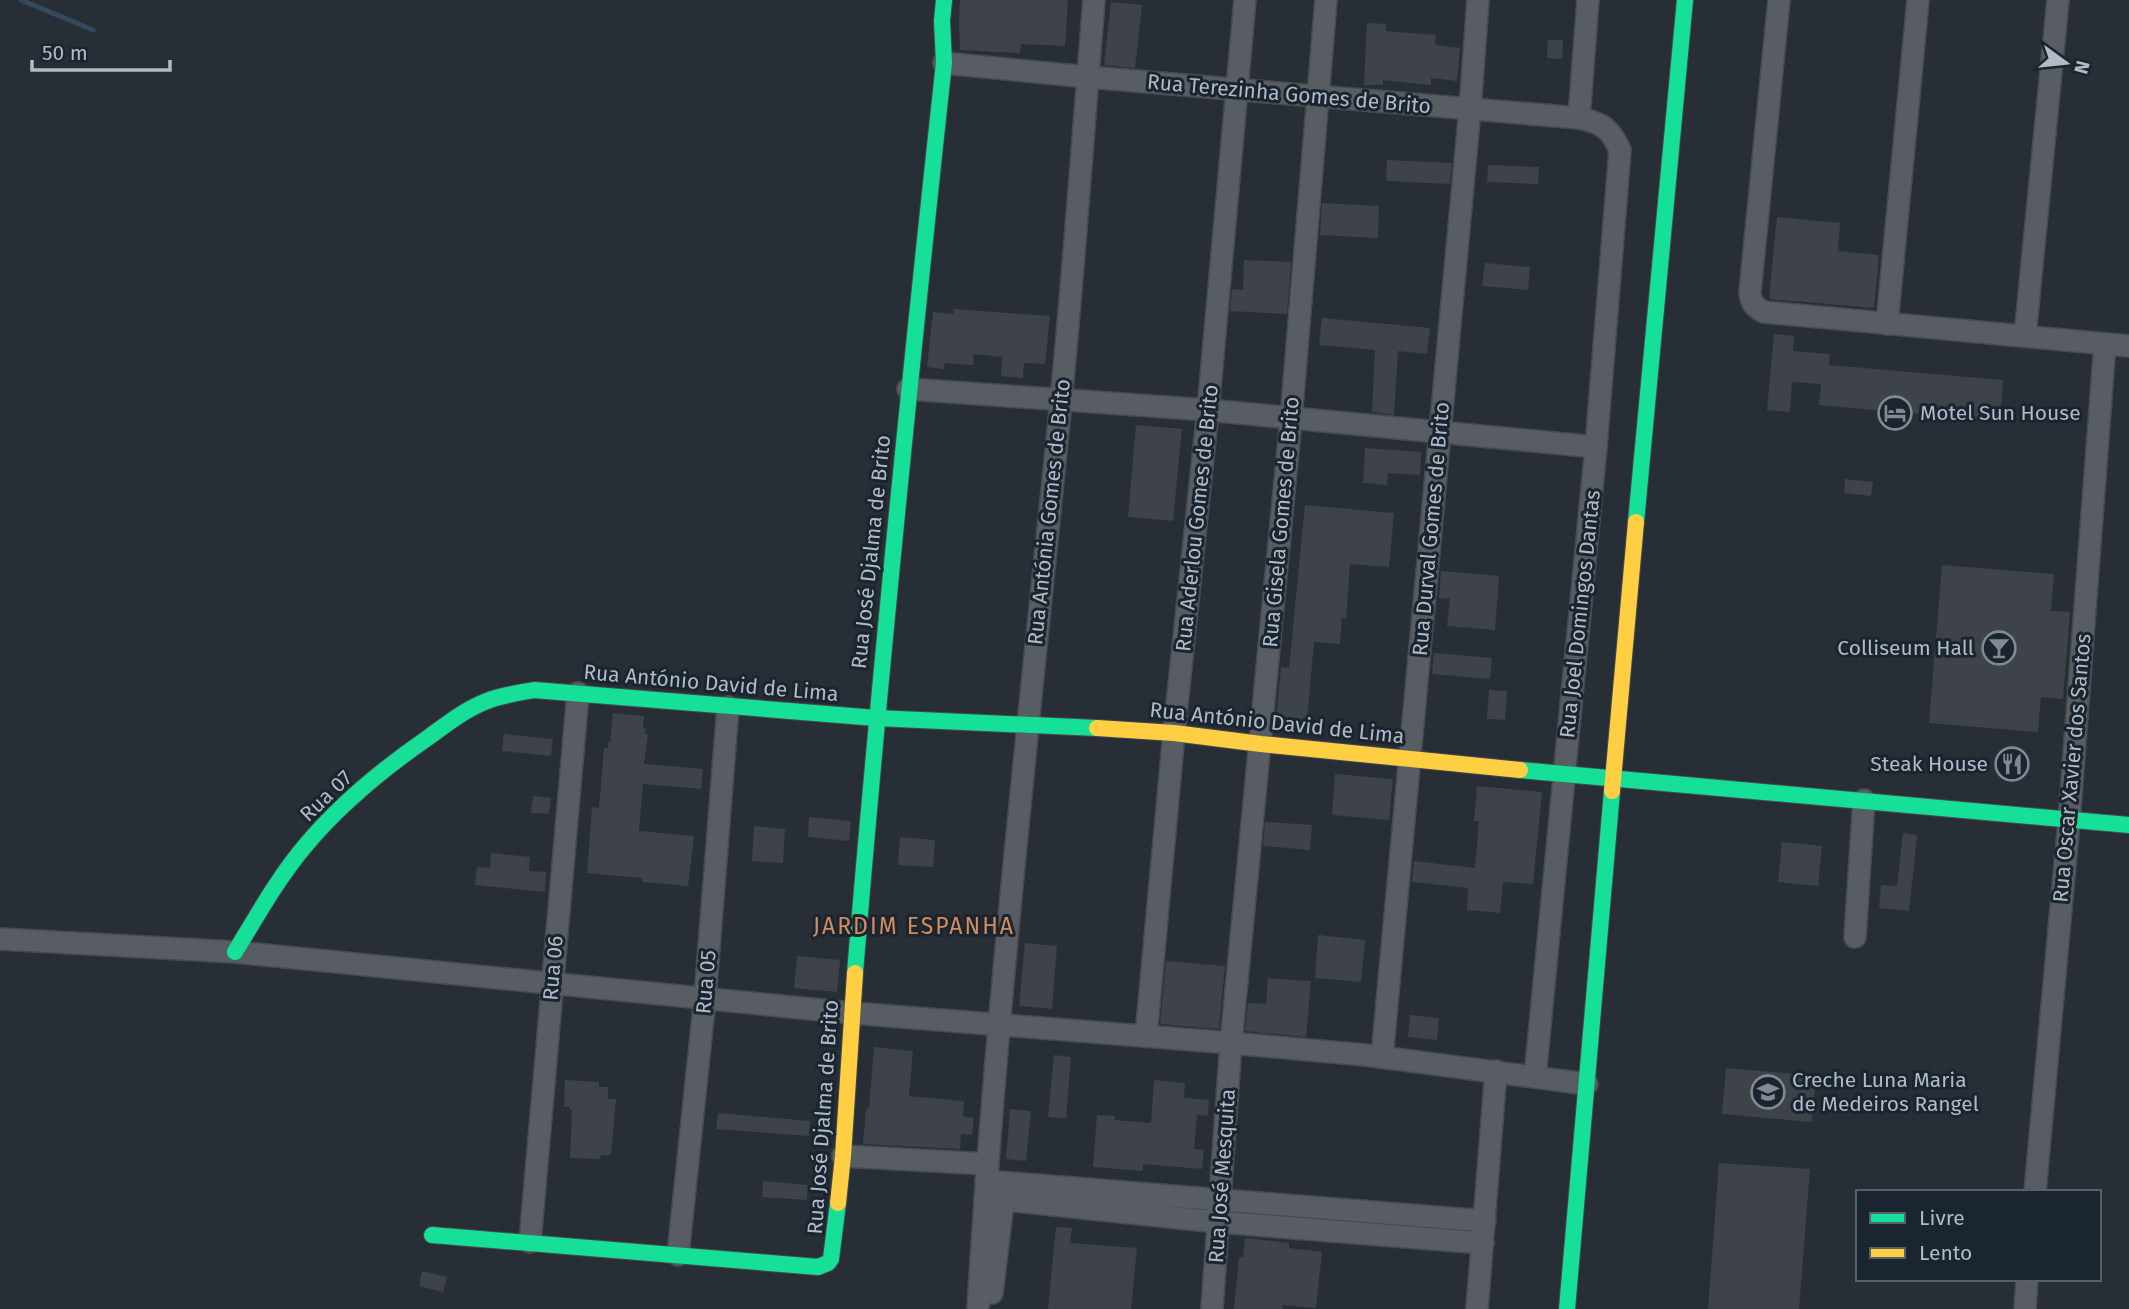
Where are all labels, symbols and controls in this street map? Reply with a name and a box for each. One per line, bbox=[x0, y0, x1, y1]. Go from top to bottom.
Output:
scale bar bbox=[32, 28, 170, 72]
north arrow bbox=[2031, 28, 2101, 98]
text: 50 m bbox=[42, 40, 88, 66]
text: N bbox=[2069, 58, 2095, 76]
street label: Rua Terezinha Gomes de Brito bbox=[1146, 69, 1432, 119]
street label: Rua Antónia Gomes de Brito bbox=[1022, 378, 1076, 646]
street label: Rua Aderlou Gomes de Brito bbox=[1170, 383, 1224, 653]
hotel icon: Motel Sun House bbox=[1876, 394, 1914, 432]
street label: Rua Gisela Gomes de Brito bbox=[1257, 396, 1305, 648]
place label: Motel Sun House bbox=[1920, 400, 2081, 426]
street label: Rua Durval Gomes de Brito bbox=[1407, 401, 1455, 657]
street label: Rua José Djalma de Brito bbox=[846, 434, 896, 670]
street label: Rua Joel Domingos Dantas bbox=[1554, 488, 1606, 739]
bar icon: Colliseum Hall bbox=[1980, 629, 2018, 667]
street label: Rua Oscar Xavier dos Santos bbox=[2047, 632, 2097, 903]
place label: Colliseum Hall bbox=[1837, 635, 1974, 661]
street label: Rua António David de Lima bbox=[582, 659, 840, 707]
street label: Rua António David de Lima bbox=[1148, 697, 1406, 749]
restaurant icon: Steak House bbox=[1993, 745, 2031, 783]
place label: Steak House bbox=[1870, 751, 1988, 777]
street label: Rua 07 bbox=[294, 765, 358, 827]
district label: JARDIM ESPANHA bbox=[813, 912, 1015, 940]
street label: Rua 06 bbox=[537, 935, 569, 1001]
street label: Rua 05 bbox=[690, 949, 722, 1015]
street label: Rua José Djalma de Brito bbox=[802, 999, 844, 1235]
place label: Creche Luna Maria de Medeiros Rangel bbox=[1792, 1067, 1979, 1117]
school or university icon: Creche Luna Maria de Medeiros Rangel bbox=[1749, 1073, 1787, 1111]
street label: Rua José Mesquita bbox=[1203, 1088, 1241, 1264]
legend bbox=[1856, 1190, 2101, 1281]
text: Livre bbox=[1919, 1205, 1965, 1231]
text: Lento bbox=[1919, 1240, 1972, 1266]

